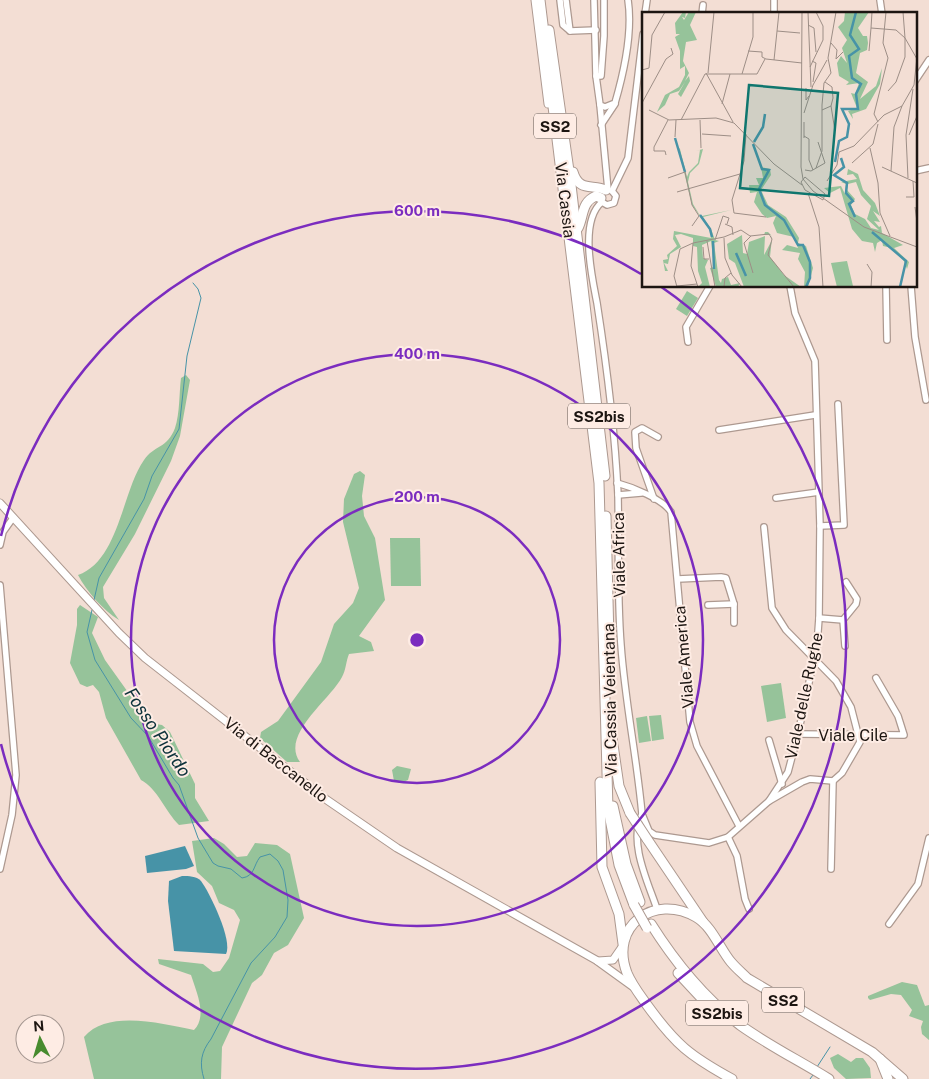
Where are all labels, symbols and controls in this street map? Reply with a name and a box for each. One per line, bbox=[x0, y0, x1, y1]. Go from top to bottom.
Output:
inset map bbox=[642, 12, 916, 288]
road number: SS2 bbox=[534, 114, 576, 138]
street label: Via Cassia bbox=[551, 161, 579, 239]
text: 600 m bbox=[394, 202, 440, 219]
text: 400 m bbox=[394, 345, 440, 362]
road number: SS2bis bbox=[568, 404, 630, 428]
text: 200 m bbox=[394, 488, 440, 505]
street label: Viale Africa bbox=[609, 512, 629, 598]
street label: Viale America bbox=[670, 605, 698, 709]
street label: Via Cassia Veientana bbox=[599, 623, 621, 777]
centre of rings bbox=[408, 631, 426, 649]
street label: Viale delle Rughe bbox=[781, 631, 827, 761]
water label: Fosso Piordo bbox=[120, 683, 196, 781]
street label: Via di Baccanello bbox=[220, 713, 332, 807]
street label: Viale Cile bbox=[818, 726, 888, 745]
road number: SS2 bbox=[762, 988, 804, 1012]
road number: SS2bis bbox=[686, 1000, 748, 1026]
north arrow bbox=[15, 1014, 65, 1064]
text: N bbox=[33, 1018, 45, 1034]

